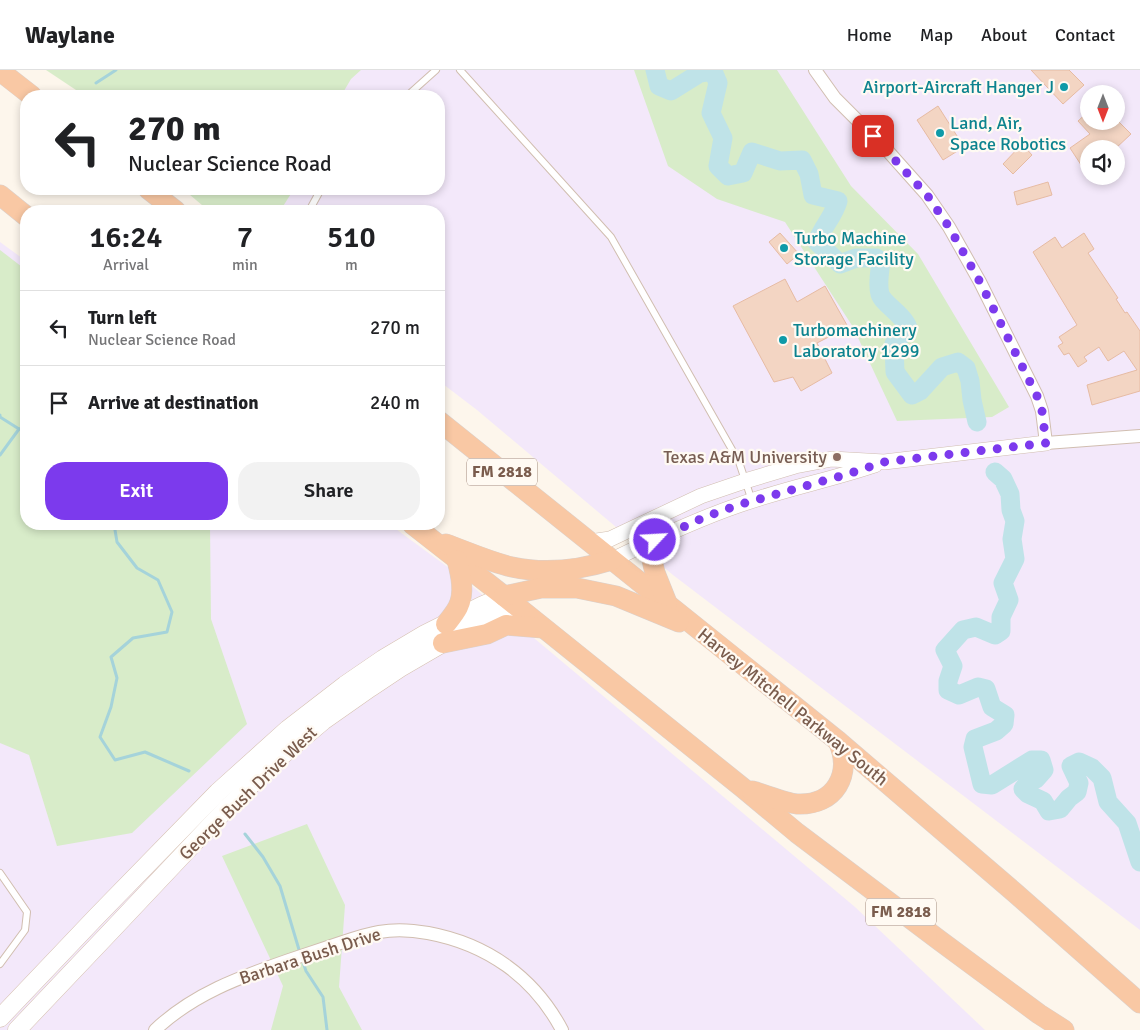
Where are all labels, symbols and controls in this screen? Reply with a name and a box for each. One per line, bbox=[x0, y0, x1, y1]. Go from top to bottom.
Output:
text: Waylane bbox=[25, 20, 115, 50]
text: Home bbox=[847, 24, 892, 46]
text: Map bbox=[920, 24, 953, 46]
text: About bbox=[981, 24, 1027, 46]
text: Contact bbox=[1055, 24, 1115, 46]
place label: Airport-Aircraft Hanger J bbox=[863, 76, 1054, 98]
marker: Airport-Aircraft Hanger J bbox=[1058, 81, 1070, 93]
north arrow bbox=[1080, 85, 1125, 130]
map controls bbox=[1080, 85, 1125, 185]
text: 270 m bbox=[128, 107, 221, 150]
icon: left bbox=[45, 110, 110, 175]
place label: Land, Air, Space Robotics bbox=[950, 112, 1066, 155]
pin bbox=[852, 115, 894, 157]
icon: arrive bbox=[859, 122, 887, 150]
marker: Land, Air, Space Robotics bbox=[934, 127, 946, 139]
button: sound bbox=[1080, 140, 1125, 185]
text: Nuclear Science Road bbox=[128, 150, 332, 177]
text: 16:24 bbox=[89, 219, 163, 256]
text: 7 bbox=[237, 219, 253, 256]
text: 510 bbox=[327, 219, 376, 256]
place label: Turbo Machine Storage Facility bbox=[794, 227, 914, 270]
marker: Turbo Machine Storage Facility bbox=[778, 242, 790, 254]
text: Arrival bbox=[103, 255, 149, 275]
text: min bbox=[232, 255, 258, 275]
text: m bbox=[345, 255, 358, 275]
text: Turn left bbox=[88, 306, 157, 330]
icon: left bbox=[45, 314, 73, 342]
text: 270 m bbox=[370, 316, 420, 340]
place label: Turbomachinery Laboratory 1299 bbox=[793, 319, 919, 362]
text: Nuclear Science Road bbox=[88, 330, 236, 350]
marker: Turbomachinery Laboratory 1299 bbox=[777, 334, 789, 346]
icon: arrive bbox=[45, 389, 73, 417]
text: Arrive at destination bbox=[88, 391, 259, 415]
text: 240 m bbox=[370, 391, 420, 415]
place label: Texas A&M University bbox=[663, 446, 828, 468]
marker: Texas A&M University bbox=[831, 451, 843, 463]
road number: FM 2818 bbox=[467, 458, 537, 486]
button: Exit bbox=[45, 462, 228, 520]
button: Share bbox=[238, 462, 420, 520]
position arrow bbox=[628, 513, 680, 565]
street label: Harvey Mitchell Parkway South bbox=[693, 623, 893, 791]
street label: George Bush Drive West bbox=[174, 721, 322, 865]
road number: FM 2818 bbox=[866, 899, 936, 926]
street label: Barbara Bush Drive bbox=[236, 923, 384, 989]

